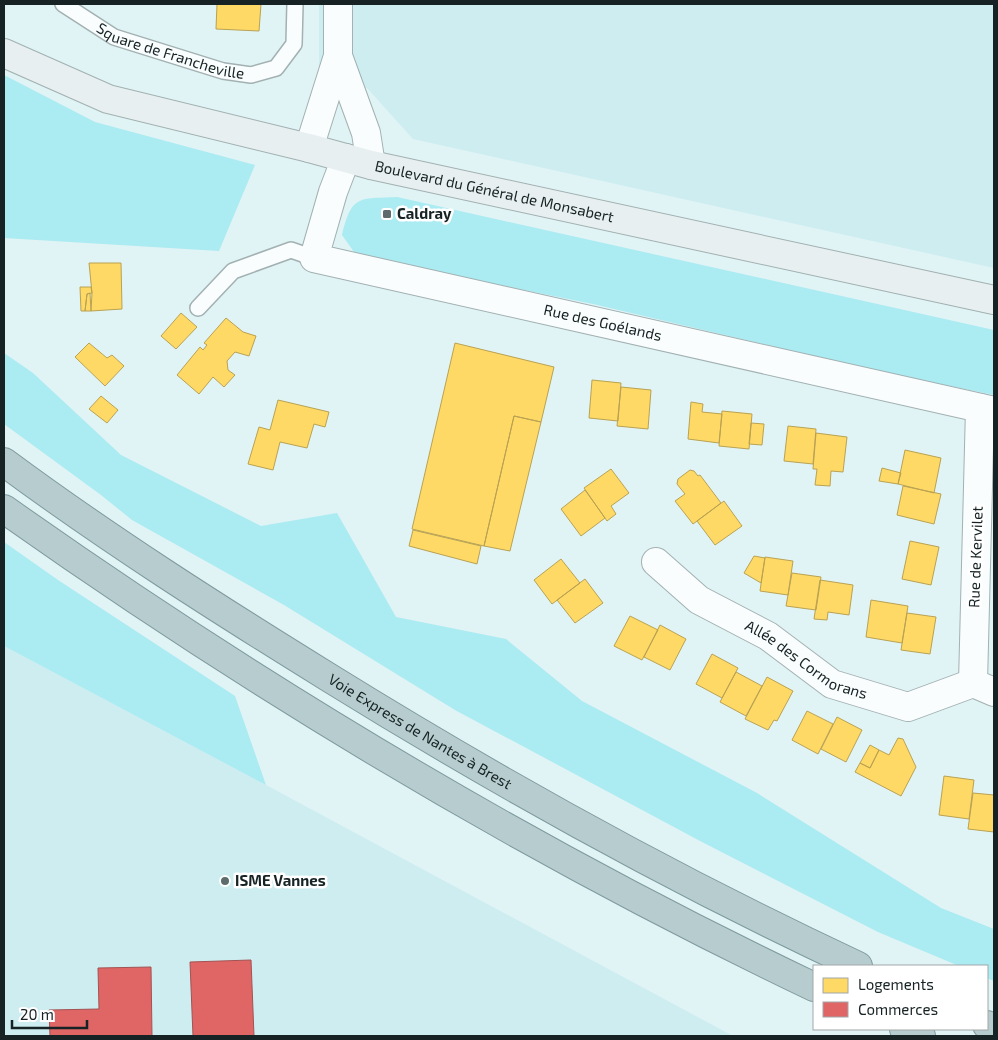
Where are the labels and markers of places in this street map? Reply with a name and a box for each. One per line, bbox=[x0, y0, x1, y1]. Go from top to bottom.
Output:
place label: Caldray bbox=[397, 204, 452, 223]
marker: Caldray bbox=[381, 208, 393, 220]
place label: ISME Vannes bbox=[235, 871, 326, 889]
marker: ISME Vannes bbox=[219, 875, 231, 887]

